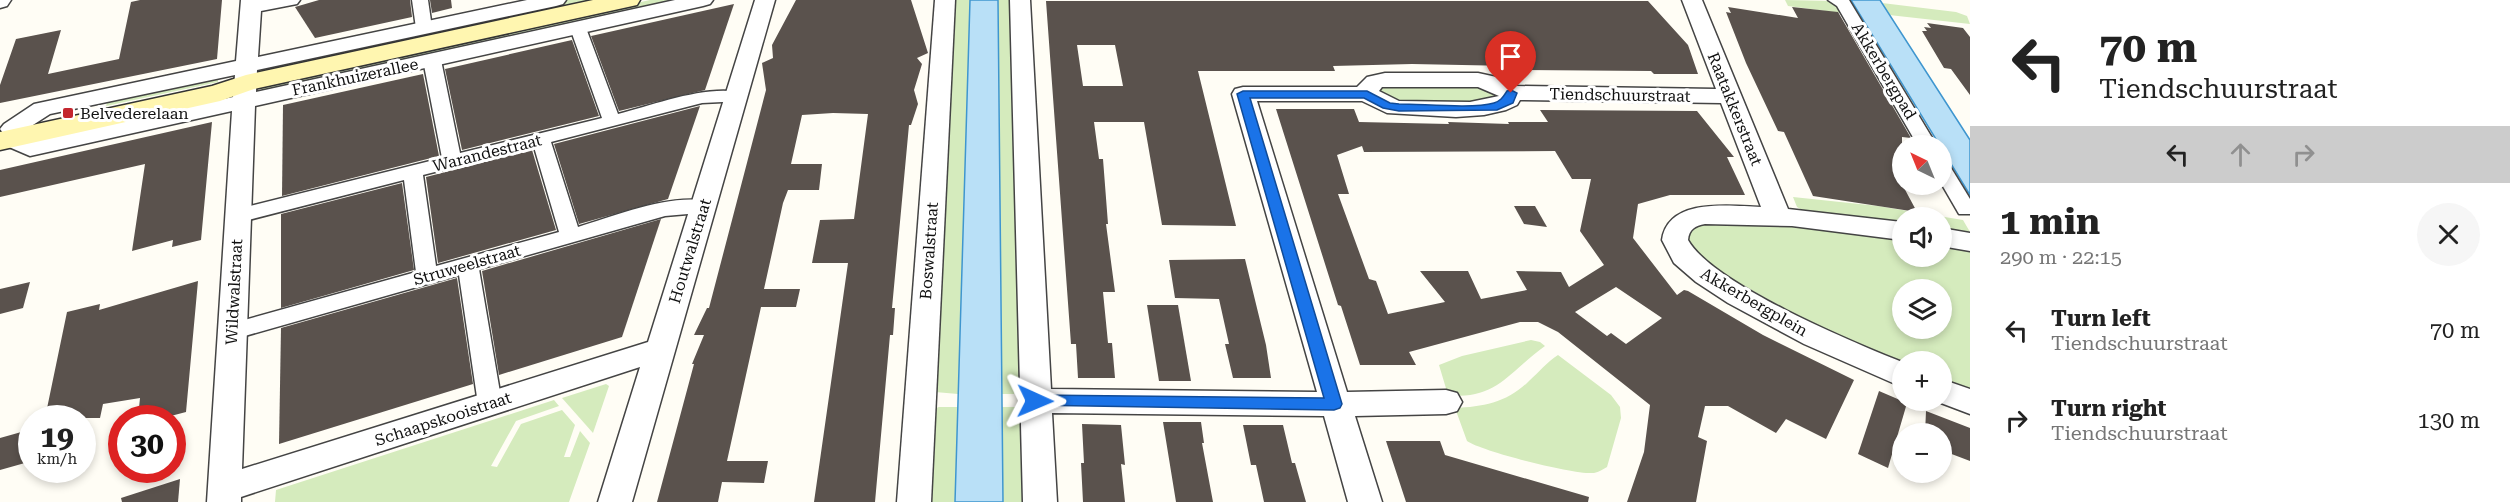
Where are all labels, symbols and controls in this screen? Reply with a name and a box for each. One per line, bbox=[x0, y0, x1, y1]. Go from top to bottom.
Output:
street label: Akkerbergpad bbox=[1848, 19, 1920, 123]
text: 70 m bbox=[2099, 23, 2197, 72]
icon: left bbox=[2000, 24, 2078, 102]
pin bbox=[1485, 31, 1536, 93]
icon: arrive bbox=[1494, 40, 1527, 73]
street label: Raatakkerstraat bbox=[1704, 50, 1766, 168]
street label: Frankhuizerallee bbox=[290, 54, 420, 100]
text: Tiendschuurstraat bbox=[2099, 73, 2338, 105]
street label: Tiendschuurstraat bbox=[1549, 84, 1691, 106]
place label: Belvederelaan bbox=[80, 104, 189, 123]
marker: Belvederelaan bbox=[61, 106, 75, 120]
street label: Warandestraat bbox=[431, 130, 543, 176]
north arrow bbox=[1892, 135, 1952, 195]
map controls bbox=[1892, 135, 1952, 483]
icon: left bbox=[2161, 138, 2194, 171]
icon: ahead bbox=[2224, 138, 2257, 171]
icon: right bbox=[2287, 138, 2320, 171]
street label: Houtwalstraat bbox=[665, 196, 715, 306]
text: 1 min bbox=[2000, 201, 2100, 243]
street label: Boswalstraat bbox=[916, 202, 942, 300]
button: close bbox=[2417, 203, 2480, 266]
button: sound bbox=[1892, 207, 1952, 267]
street label: Wildwalstraat bbox=[222, 239, 246, 345]
street label: Struweelstraat bbox=[411, 241, 523, 289]
text: 290 m · 22:15 bbox=[2000, 245, 2122, 269]
street label: Akkerbergplein bbox=[1697, 264, 1811, 340]
button: layers bbox=[1892, 279, 1952, 339]
text: Turn left bbox=[2051, 306, 2151, 331]
icon: left bbox=[2000, 314, 2033, 347]
text: 70 m bbox=[2430, 318, 2480, 343]
text: Tiendschuurstraat bbox=[2051, 331, 2228, 355]
button: + bbox=[1892, 351, 1952, 411]
position arrow bbox=[1003, 369, 1067, 433]
street label: Schaapskooistraat bbox=[372, 388, 514, 450]
text: Turn right bbox=[2051, 396, 2166, 421]
icon: right bbox=[2000, 404, 2033, 437]
speed limit sign: 30 bbox=[108, 405, 186, 483]
text: 130 m bbox=[2417, 408, 2480, 433]
text: 19 bbox=[40, 419, 74, 454]
text: Tiendschuurstraat bbox=[2051, 421, 2228, 445]
button: − bbox=[1892, 423, 1952, 483]
text: km/h bbox=[37, 450, 77, 468]

